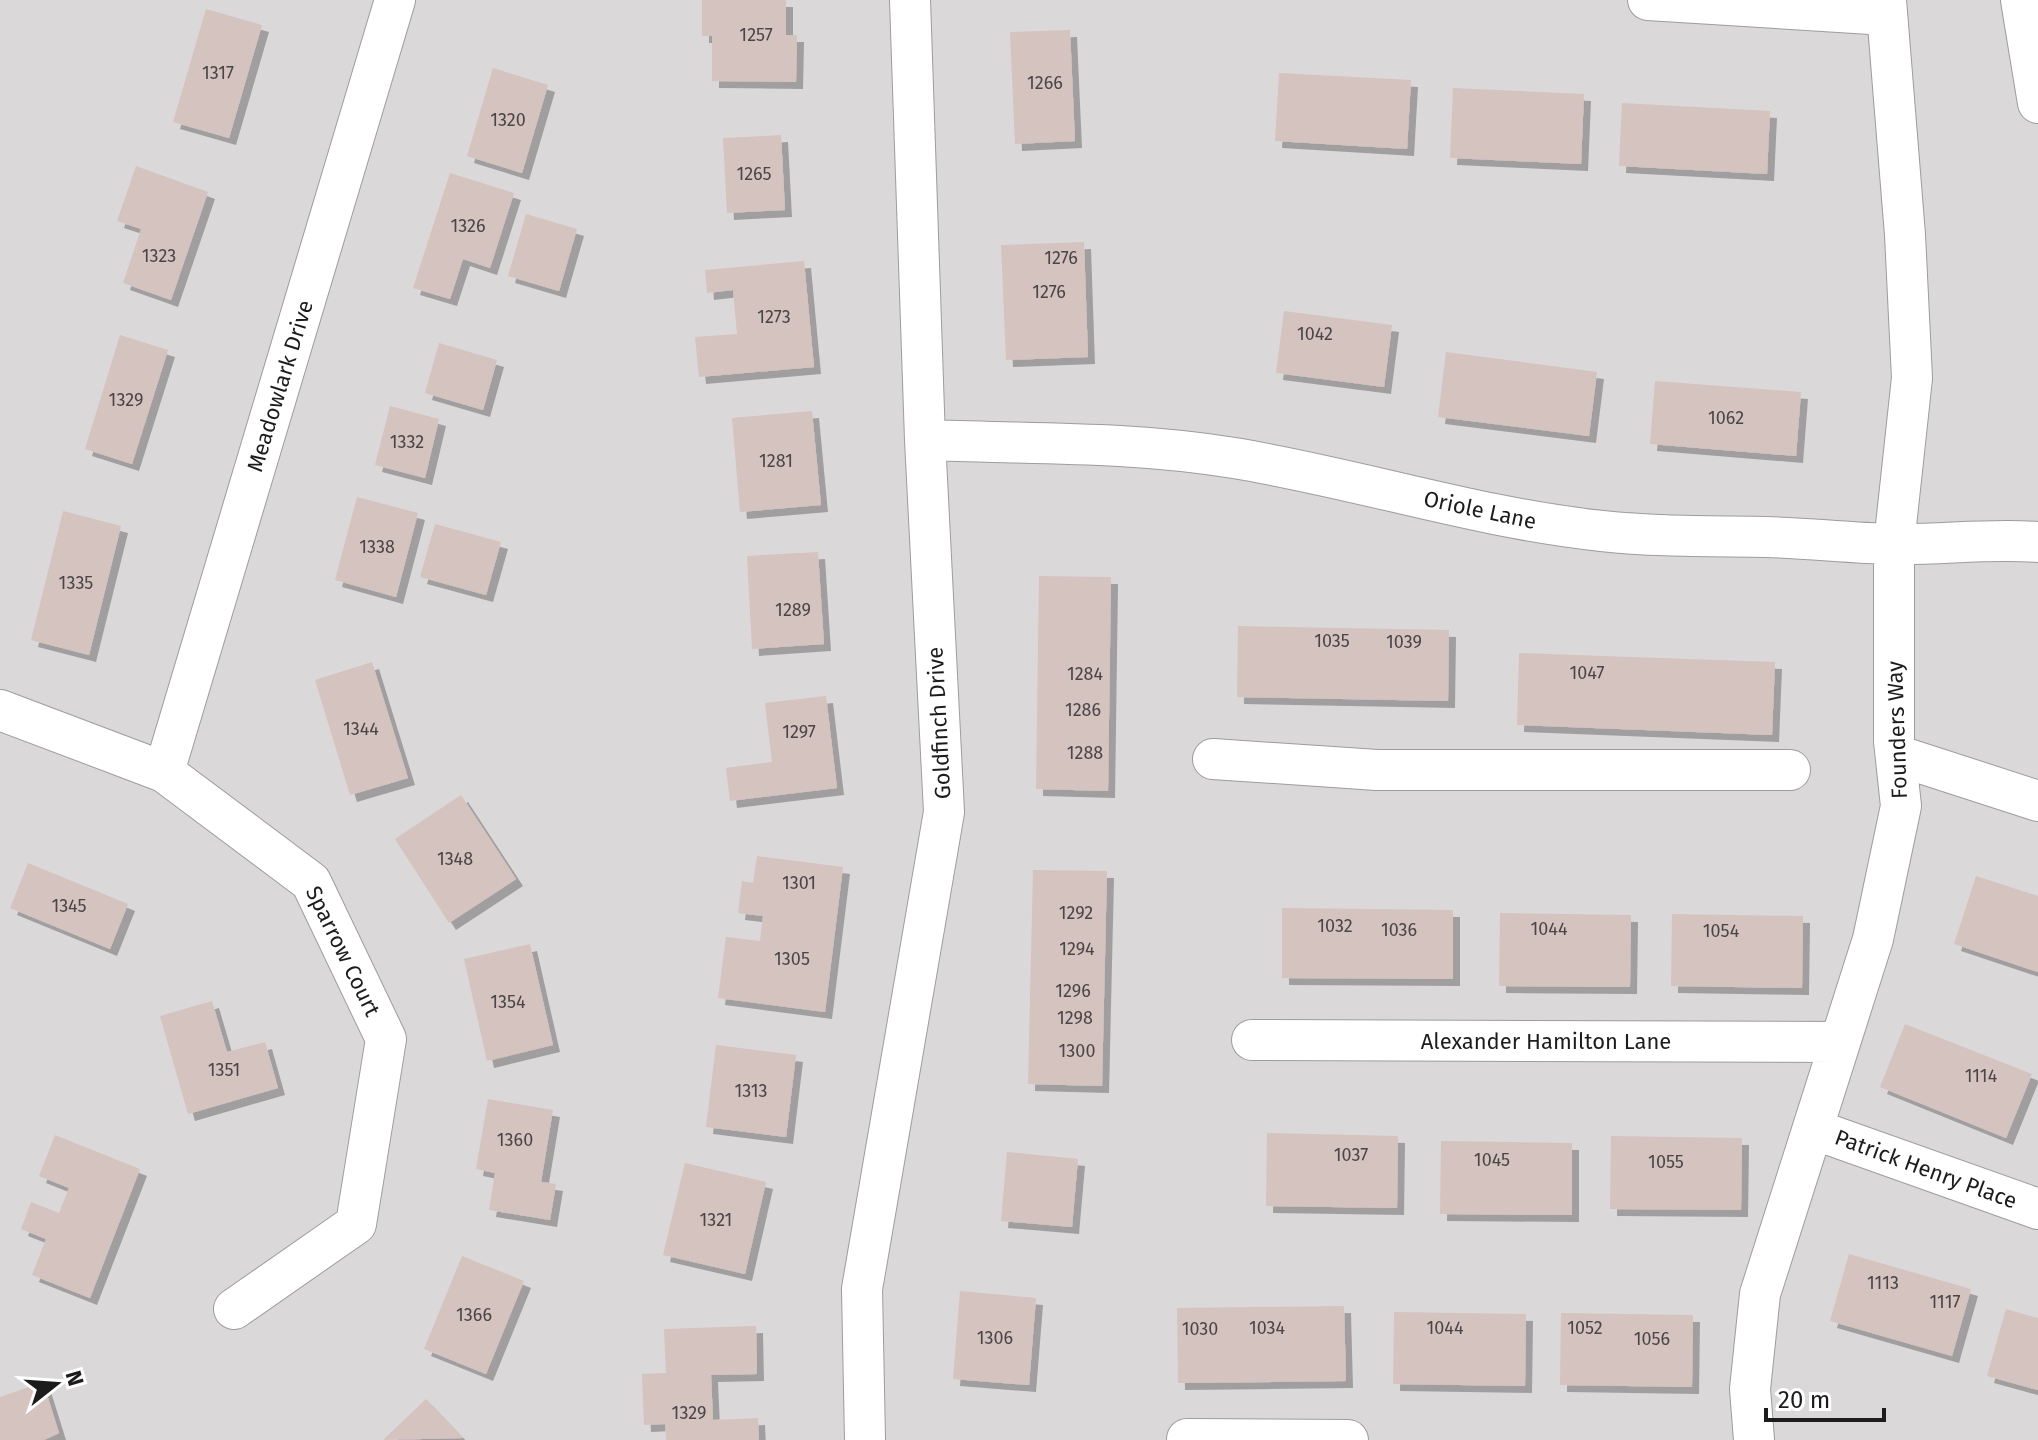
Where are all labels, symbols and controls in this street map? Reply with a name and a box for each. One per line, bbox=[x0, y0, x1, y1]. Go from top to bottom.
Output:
house number: 1257 bbox=[739, 24, 773, 46]
house number: 1317 bbox=[202, 62, 234, 84]
house number: 1266 bbox=[1027, 72, 1063, 94]
house number: 1320 bbox=[490, 109, 526, 131]
house number: 1265 bbox=[736, 163, 772, 185]
house number: 1326 bbox=[450, 215, 486, 237]
house number: 1323 bbox=[142, 245, 176, 267]
house number: 1276 bbox=[1044, 247, 1078, 269]
house number: 1276 bbox=[1032, 281, 1066, 303]
street label: Meadowlark Drive bbox=[241, 297, 319, 475]
house number: 1273 bbox=[757, 306, 791, 328]
house number: 1042 bbox=[1297, 323, 1333, 345]
house number: 1329 bbox=[109, 389, 143, 411]
house number: 1062 bbox=[1708, 407, 1744, 429]
house number: 1332 bbox=[390, 431, 424, 453]
house number: 1281 bbox=[759, 450, 793, 472]
street label: Oriole Lane bbox=[1421, 485, 1539, 535]
house number: 1338 bbox=[359, 536, 395, 558]
house number: 1335 bbox=[59, 572, 93, 594]
house number: 1289 bbox=[775, 599, 811, 621]
house number: 1035 bbox=[1314, 630, 1350, 652]
house number: 1039 bbox=[1386, 631, 1422, 653]
street label: Goldfinch Drive bbox=[922, 646, 956, 800]
street label: Founders Way bbox=[1881, 660, 1913, 799]
house number: 1047 bbox=[1570, 662, 1604, 684]
house number: 1284 bbox=[1067, 663, 1104, 685]
house number: 1286 bbox=[1065, 699, 1101, 721]
house number: 1344 bbox=[343, 718, 379, 740]
house number: 1297 bbox=[782, 721, 816, 743]
house number: 1288 bbox=[1067, 742, 1103, 764]
house number: 1348 bbox=[437, 848, 473, 870]
house number: 1301 bbox=[782, 872, 816, 894]
street label: Sparrow Court bbox=[300, 881, 386, 1021]
house number: 1345 bbox=[51, 895, 87, 917]
house number: 1292 bbox=[1059, 902, 1093, 924]
house number: 1032 bbox=[1317, 915, 1353, 937]
house number: 1044 bbox=[1531, 918, 1568, 940]
house number: 1036 bbox=[1381, 919, 1417, 941]
house number: 1054 bbox=[1703, 920, 1740, 942]
house number: 1294 bbox=[1059, 938, 1095, 960]
house number: 1305 bbox=[774, 948, 810, 970]
house number: 1296 bbox=[1055, 980, 1091, 1002]
house number: 1354 bbox=[490, 991, 526, 1013]
house number: 1298 bbox=[1057, 1007, 1093, 1029]
street label: Alexander Hamilton Lane bbox=[1421, 1028, 1671, 1055]
house number: 1300 bbox=[1059, 1040, 1095, 1062]
house number: 1351 bbox=[208, 1059, 240, 1081]
house number: 1114 bbox=[1965, 1065, 1998, 1087]
house number: 1313 bbox=[734, 1080, 768, 1102]
street label: Patrick Henry Place bbox=[1831, 1124, 2021, 1214]
house number: 1360 bbox=[497, 1129, 533, 1151]
house number: 1037 bbox=[1334, 1144, 1368, 1166]
house number: 1045 bbox=[1474, 1149, 1510, 1171]
house number: 1055 bbox=[1648, 1151, 1684, 1173]
house number: 1321 bbox=[700, 1209, 732, 1231]
house number: 1113 bbox=[1867, 1272, 1899, 1294]
house number: 1117 bbox=[1930, 1291, 1960, 1313]
house number: 1366 bbox=[456, 1304, 492, 1326]
house number: 1034 bbox=[1249, 1317, 1285, 1339]
house number: 1044 bbox=[1427, 1317, 1464, 1339]
house number: 1052 bbox=[1567, 1317, 1603, 1339]
house number: 1030 bbox=[1182, 1318, 1218, 1340]
house number: 1306 bbox=[977, 1327, 1013, 1349]
house number: 1056 bbox=[1634, 1328, 1670, 1350]
north arrow bbox=[16, 1344, 96, 1424]
text: N bbox=[60, 1367, 90, 1389]
scale bar bbox=[1766, 1372, 1884, 1422]
text: 20 m bbox=[1778, 1386, 1830, 1414]
house number: 1329 bbox=[672, 1402, 706, 1424]

